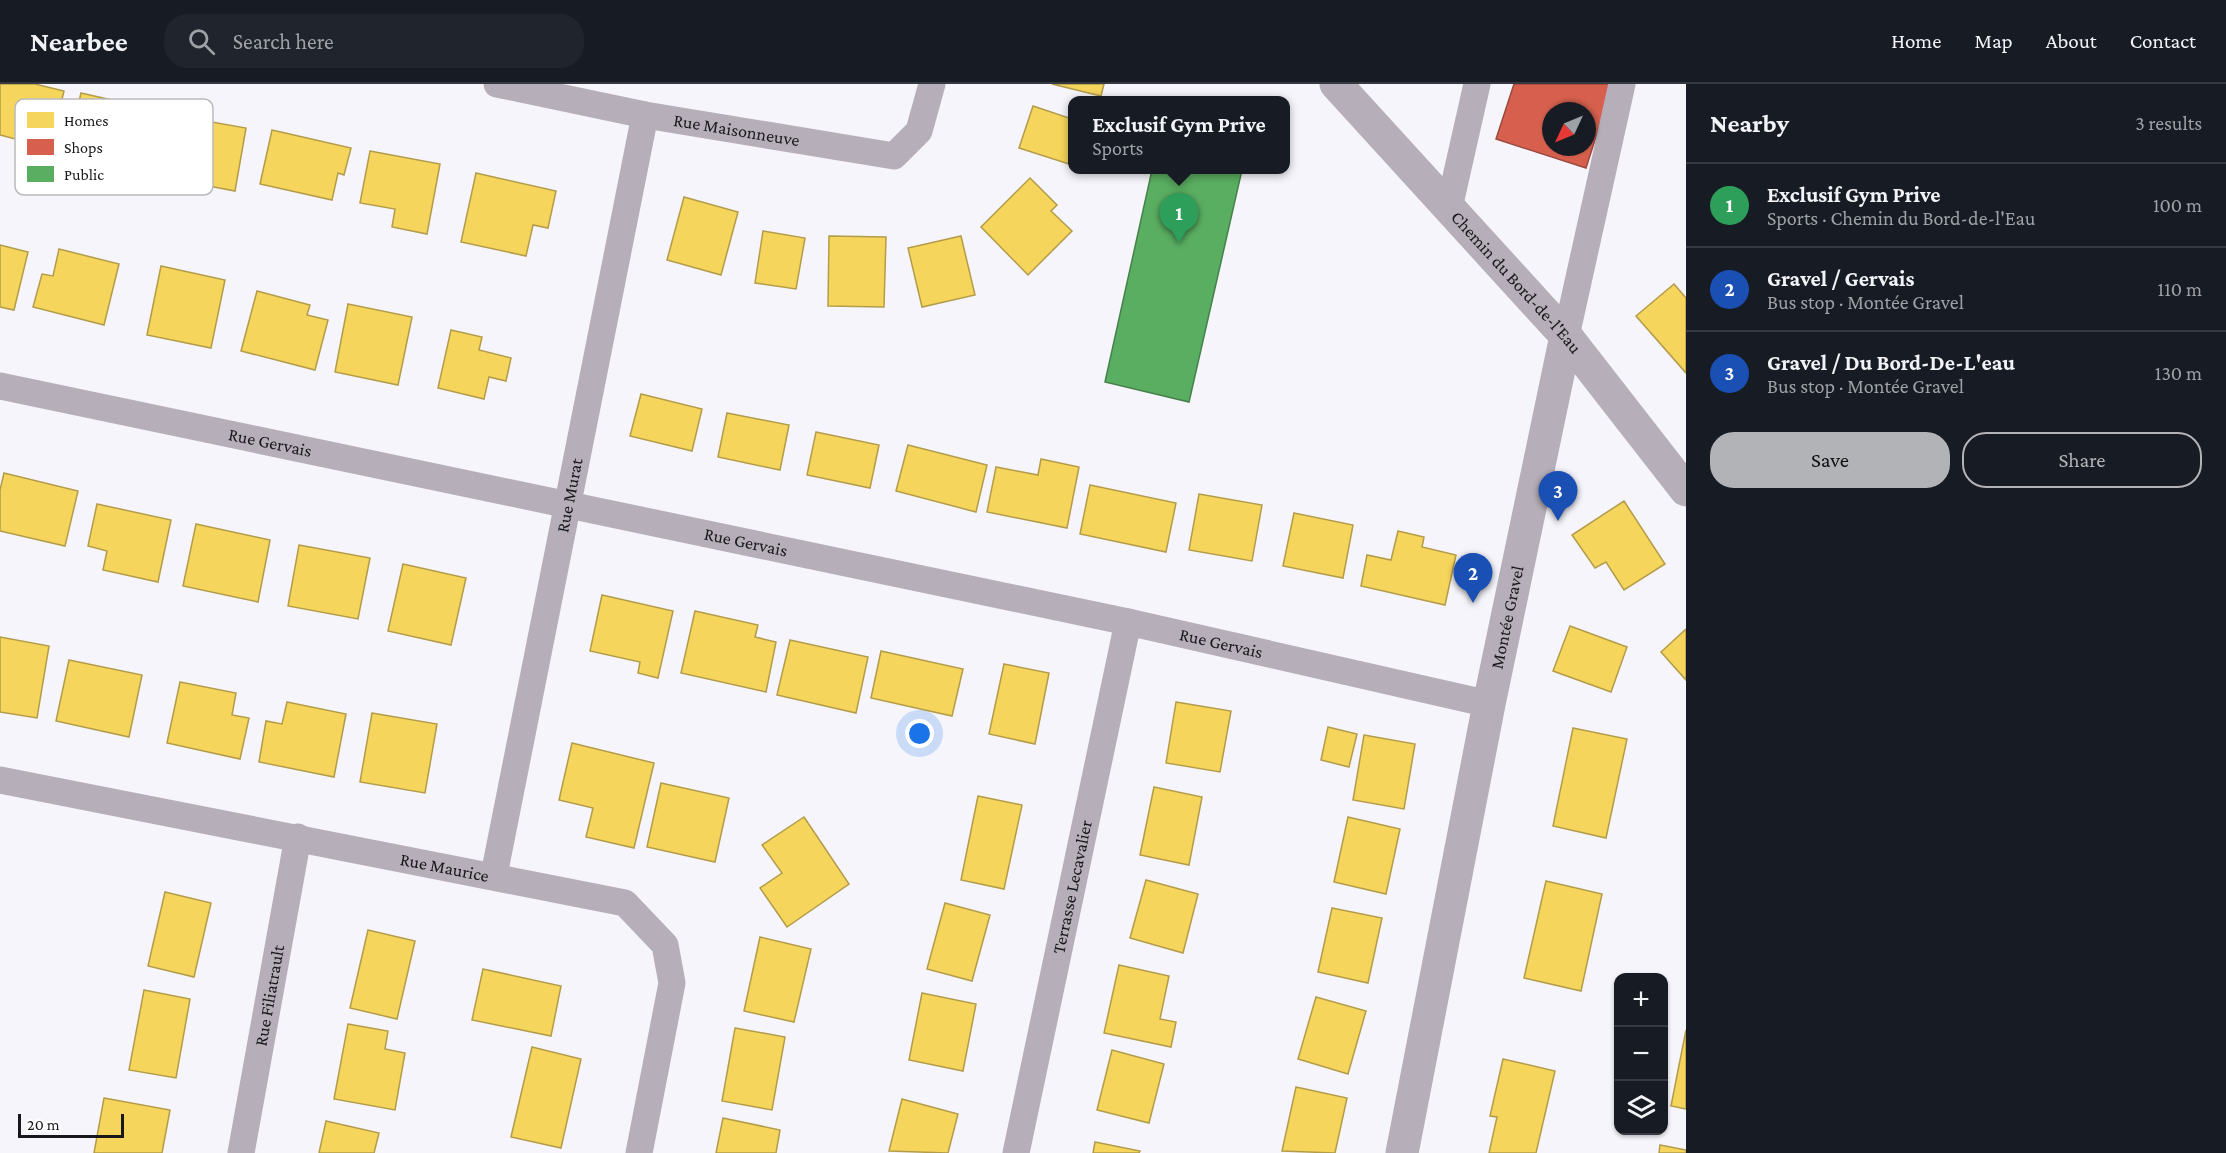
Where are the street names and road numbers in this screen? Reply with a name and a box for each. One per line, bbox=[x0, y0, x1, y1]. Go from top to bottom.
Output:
street label: Rue Maisonneuve bbox=[672, 110, 801, 150]
street label: Chemin du Bord-de-l'Eau bbox=[1447, 207, 1586, 358]
street label: Rue Gervais bbox=[227, 424, 314, 461]
street label: Rue Murat bbox=[552, 455, 587, 534]
street label: Rue Gervais bbox=[702, 524, 789, 561]
street label: Montée Gravel bbox=[1487, 563, 1528, 671]
street label: Rue Gervais bbox=[1178, 624, 1265, 662]
street label: Terrasse Lecavalier bbox=[1048, 818, 1096, 956]
street label: Rue Maurice bbox=[398, 849, 491, 886]
street label: Rue Filiatrault bbox=[250, 942, 289, 1048]

